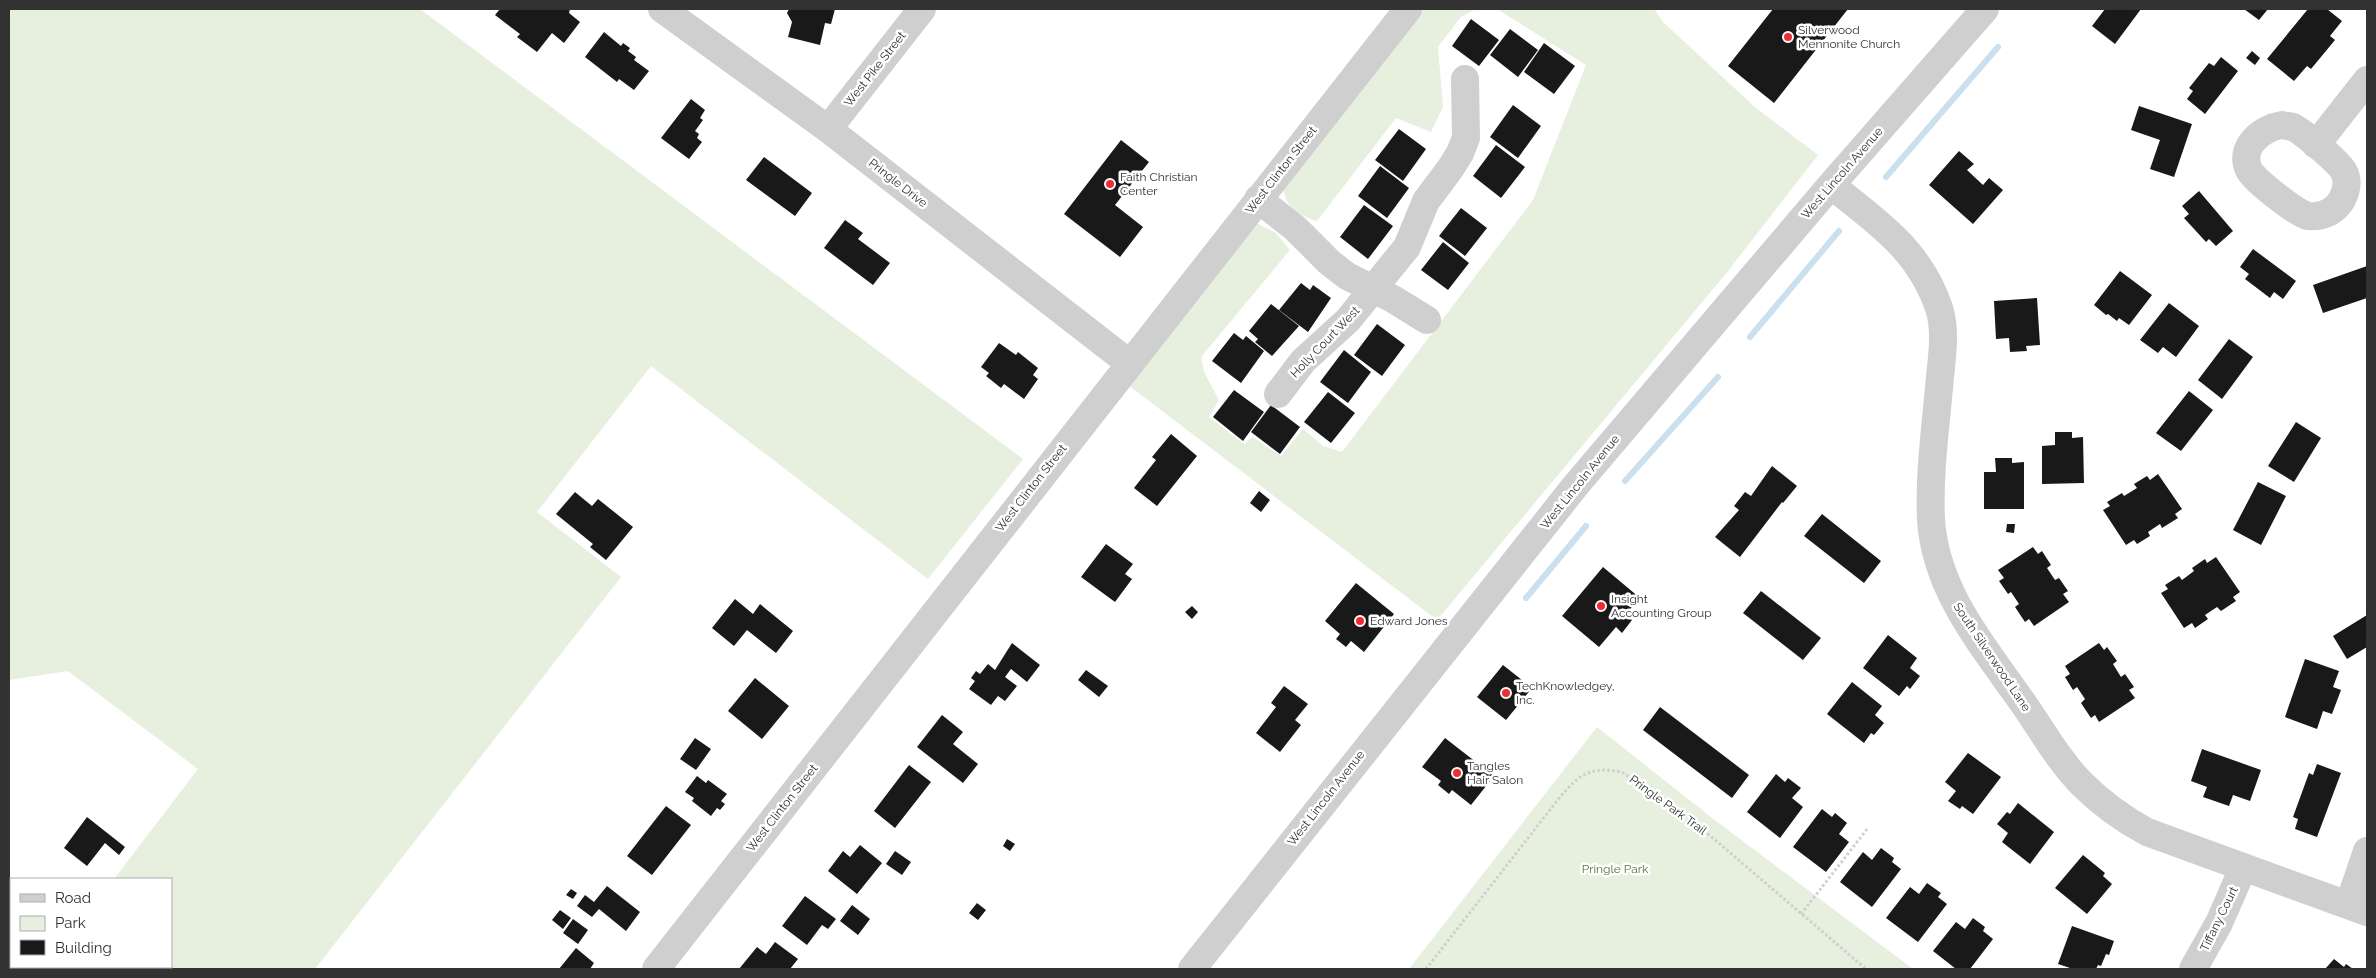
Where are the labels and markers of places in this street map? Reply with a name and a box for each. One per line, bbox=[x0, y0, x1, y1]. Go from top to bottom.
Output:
place label: Silverwood Mennonite Church bbox=[1798, 23, 1900, 51]
marker: Silverwood Mennonite Church bbox=[1782, 31, 1794, 43]
place label: Faith Christian Center bbox=[1120, 170, 1198, 198]
marker: Faith Christian Center bbox=[1104, 178, 1116, 190]
place label: Insight Accounting Group bbox=[1611, 592, 1712, 620]
marker: Insight Accounting Group bbox=[1595, 600, 1607, 612]
place label: Edward Jones bbox=[1370, 614, 1448, 628]
marker: Edward Jones bbox=[1354, 615, 1366, 627]
place label: TechKnowledgey, Inc. bbox=[1516, 679, 1614, 707]
marker: TechKnowledgey, Inc. bbox=[1500, 687, 1512, 699]
place label: Tangles Hair Salon bbox=[1467, 759, 1523, 787]
marker: Tangles Hair Salon bbox=[1451, 767, 1463, 779]

